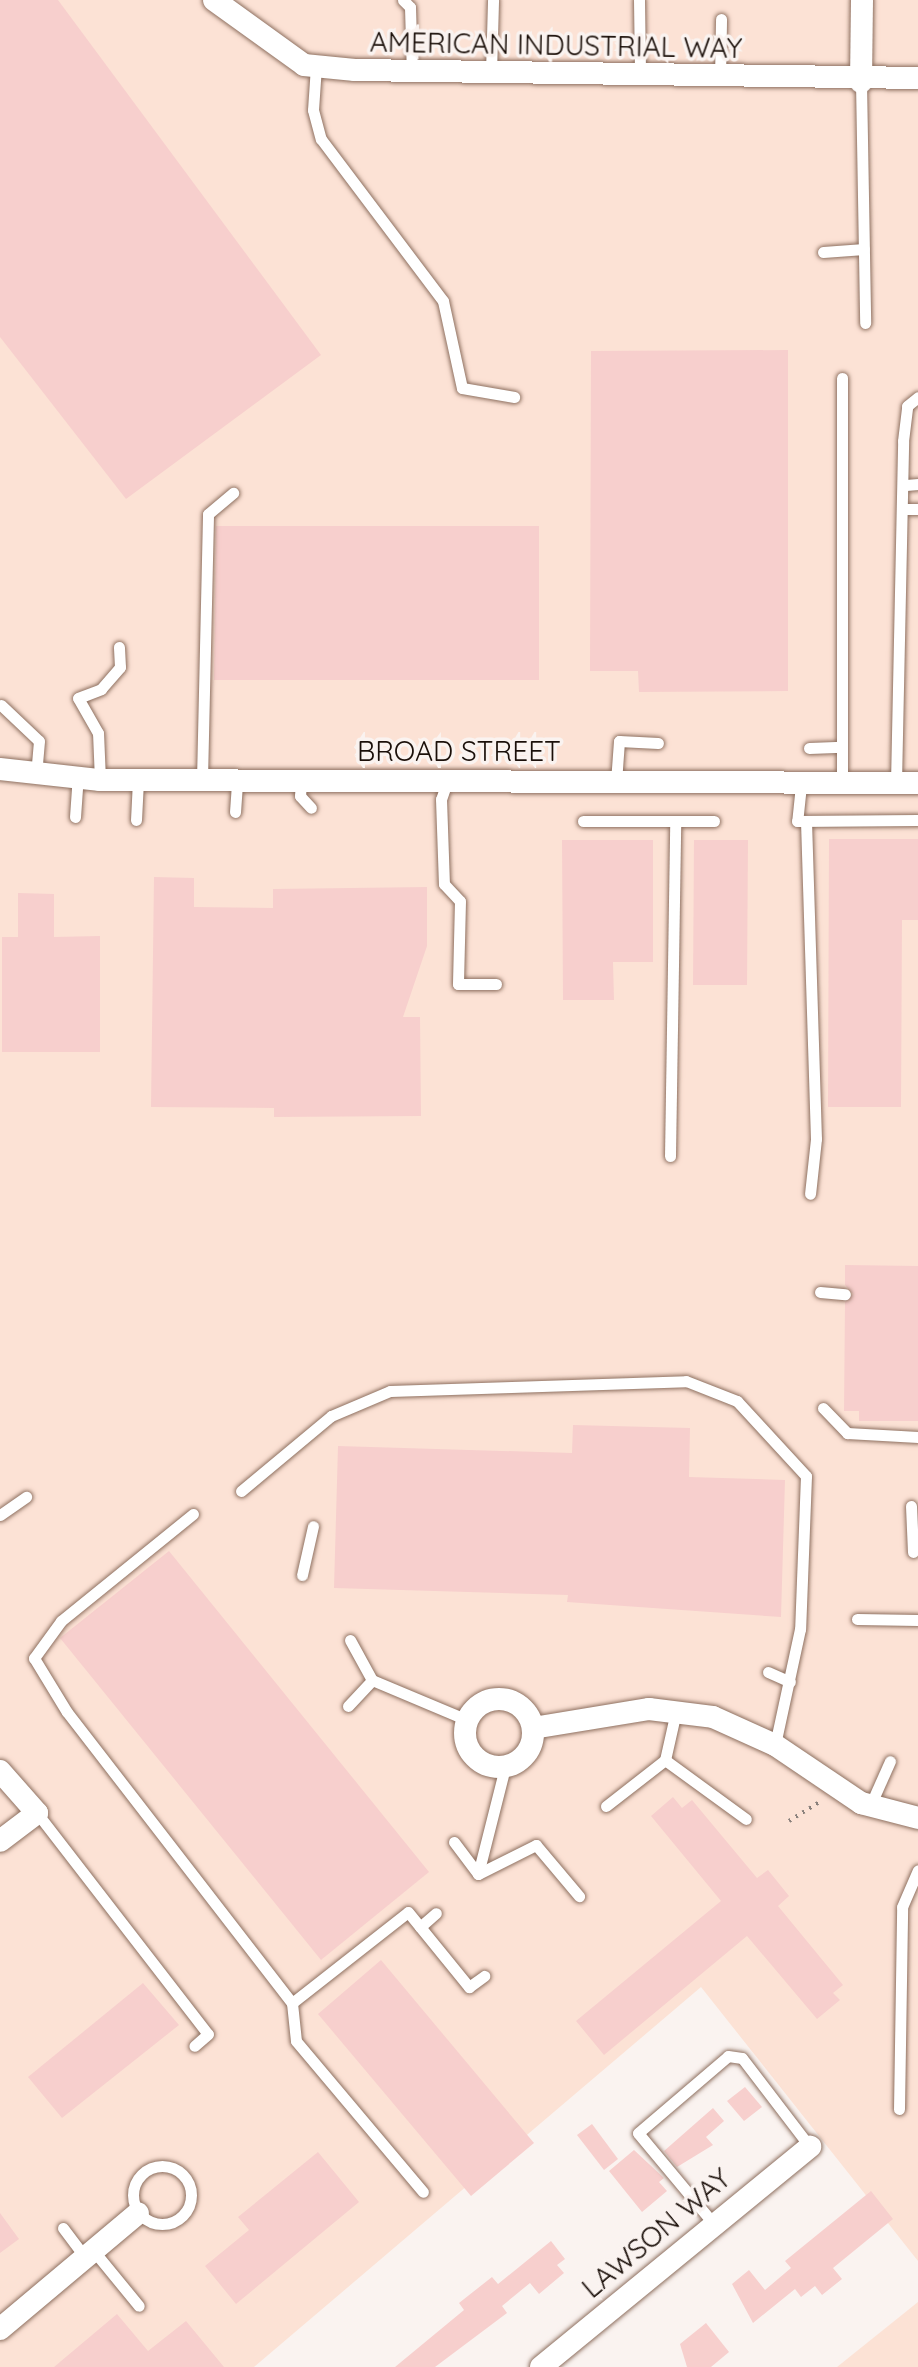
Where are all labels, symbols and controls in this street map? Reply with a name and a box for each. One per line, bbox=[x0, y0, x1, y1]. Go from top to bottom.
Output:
street label: AMERICAN INDUSTRIAL WAY bbox=[369, 25, 743, 65]
street label: BROAD STREET bbox=[357, 734, 561, 768]
street label: LAWSON WAY bbox=[575, 2161, 737, 2305]

